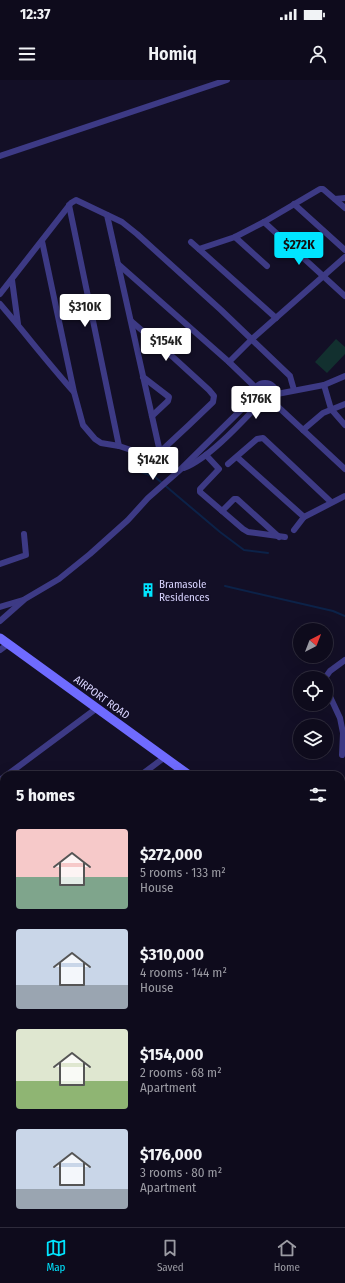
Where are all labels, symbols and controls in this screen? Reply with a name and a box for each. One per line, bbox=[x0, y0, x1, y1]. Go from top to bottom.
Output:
text: 12:37 bbox=[20, 5, 50, 23]
icon: menu bbox=[16, 43, 38, 65]
text: Homiq bbox=[148, 43, 197, 65]
icon: person bbox=[307, 43, 329, 65]
pin: $272K bbox=[271, 232, 327, 266]
text: $272K bbox=[283, 237, 315, 252]
pin: $310K bbox=[57, 294, 113, 328]
text: $310K bbox=[69, 299, 101, 314]
pin: $154K bbox=[138, 328, 194, 362]
text: $154K bbox=[150, 333, 182, 348]
pin: $176K bbox=[228, 386, 284, 420]
text: $176K bbox=[240, 391, 272, 406]
pin: $142K bbox=[125, 447, 181, 481]
text: $142K bbox=[137, 452, 169, 467]
place label: Bramasole Residences bbox=[159, 578, 210, 604]
building icon: Bramasole Residences bbox=[140, 582, 156, 598]
north arrow bbox=[293, 623, 333, 663]
map controls bbox=[293, 623, 333, 759]
button: locate bbox=[293, 671, 333, 711]
street label: AIRPORT ROAD bbox=[71, 673, 132, 722]
button: layers bbox=[293, 719, 333, 759]
icon: filters bbox=[307, 784, 329, 806]
text: 5 homes bbox=[16, 785, 75, 806]
text: $272,000 bbox=[140, 844, 203, 865]
icon: home bbox=[48, 845, 96, 893]
text: 5 rooms · 133 m² bbox=[140, 865, 226, 880]
text: House bbox=[140, 880, 174, 895]
text: $310,000 bbox=[140, 944, 204, 965]
icon: home bbox=[48, 945, 96, 993]
text: 4 rooms · 144 m² bbox=[140, 965, 227, 980]
text: House bbox=[140, 980, 174, 995]
text: $154,000 bbox=[140, 1044, 204, 1065]
icon: home bbox=[48, 1045, 96, 1093]
text: 2 rooms · 68 m² bbox=[140, 1065, 222, 1080]
text: Apartment bbox=[140, 1080, 196, 1095]
text: $176,000 bbox=[140, 1144, 202, 1165]
icon: home bbox=[48, 1145, 96, 1193]
text: 3 rooms · 80 m² bbox=[140, 1165, 222, 1180]
text: Apartment bbox=[140, 1180, 196, 1195]
tab: Map bbox=[45, 1237, 67, 1274]
tab: Saved bbox=[157, 1237, 184, 1274]
tab: Home bbox=[274, 1237, 300, 1274]

